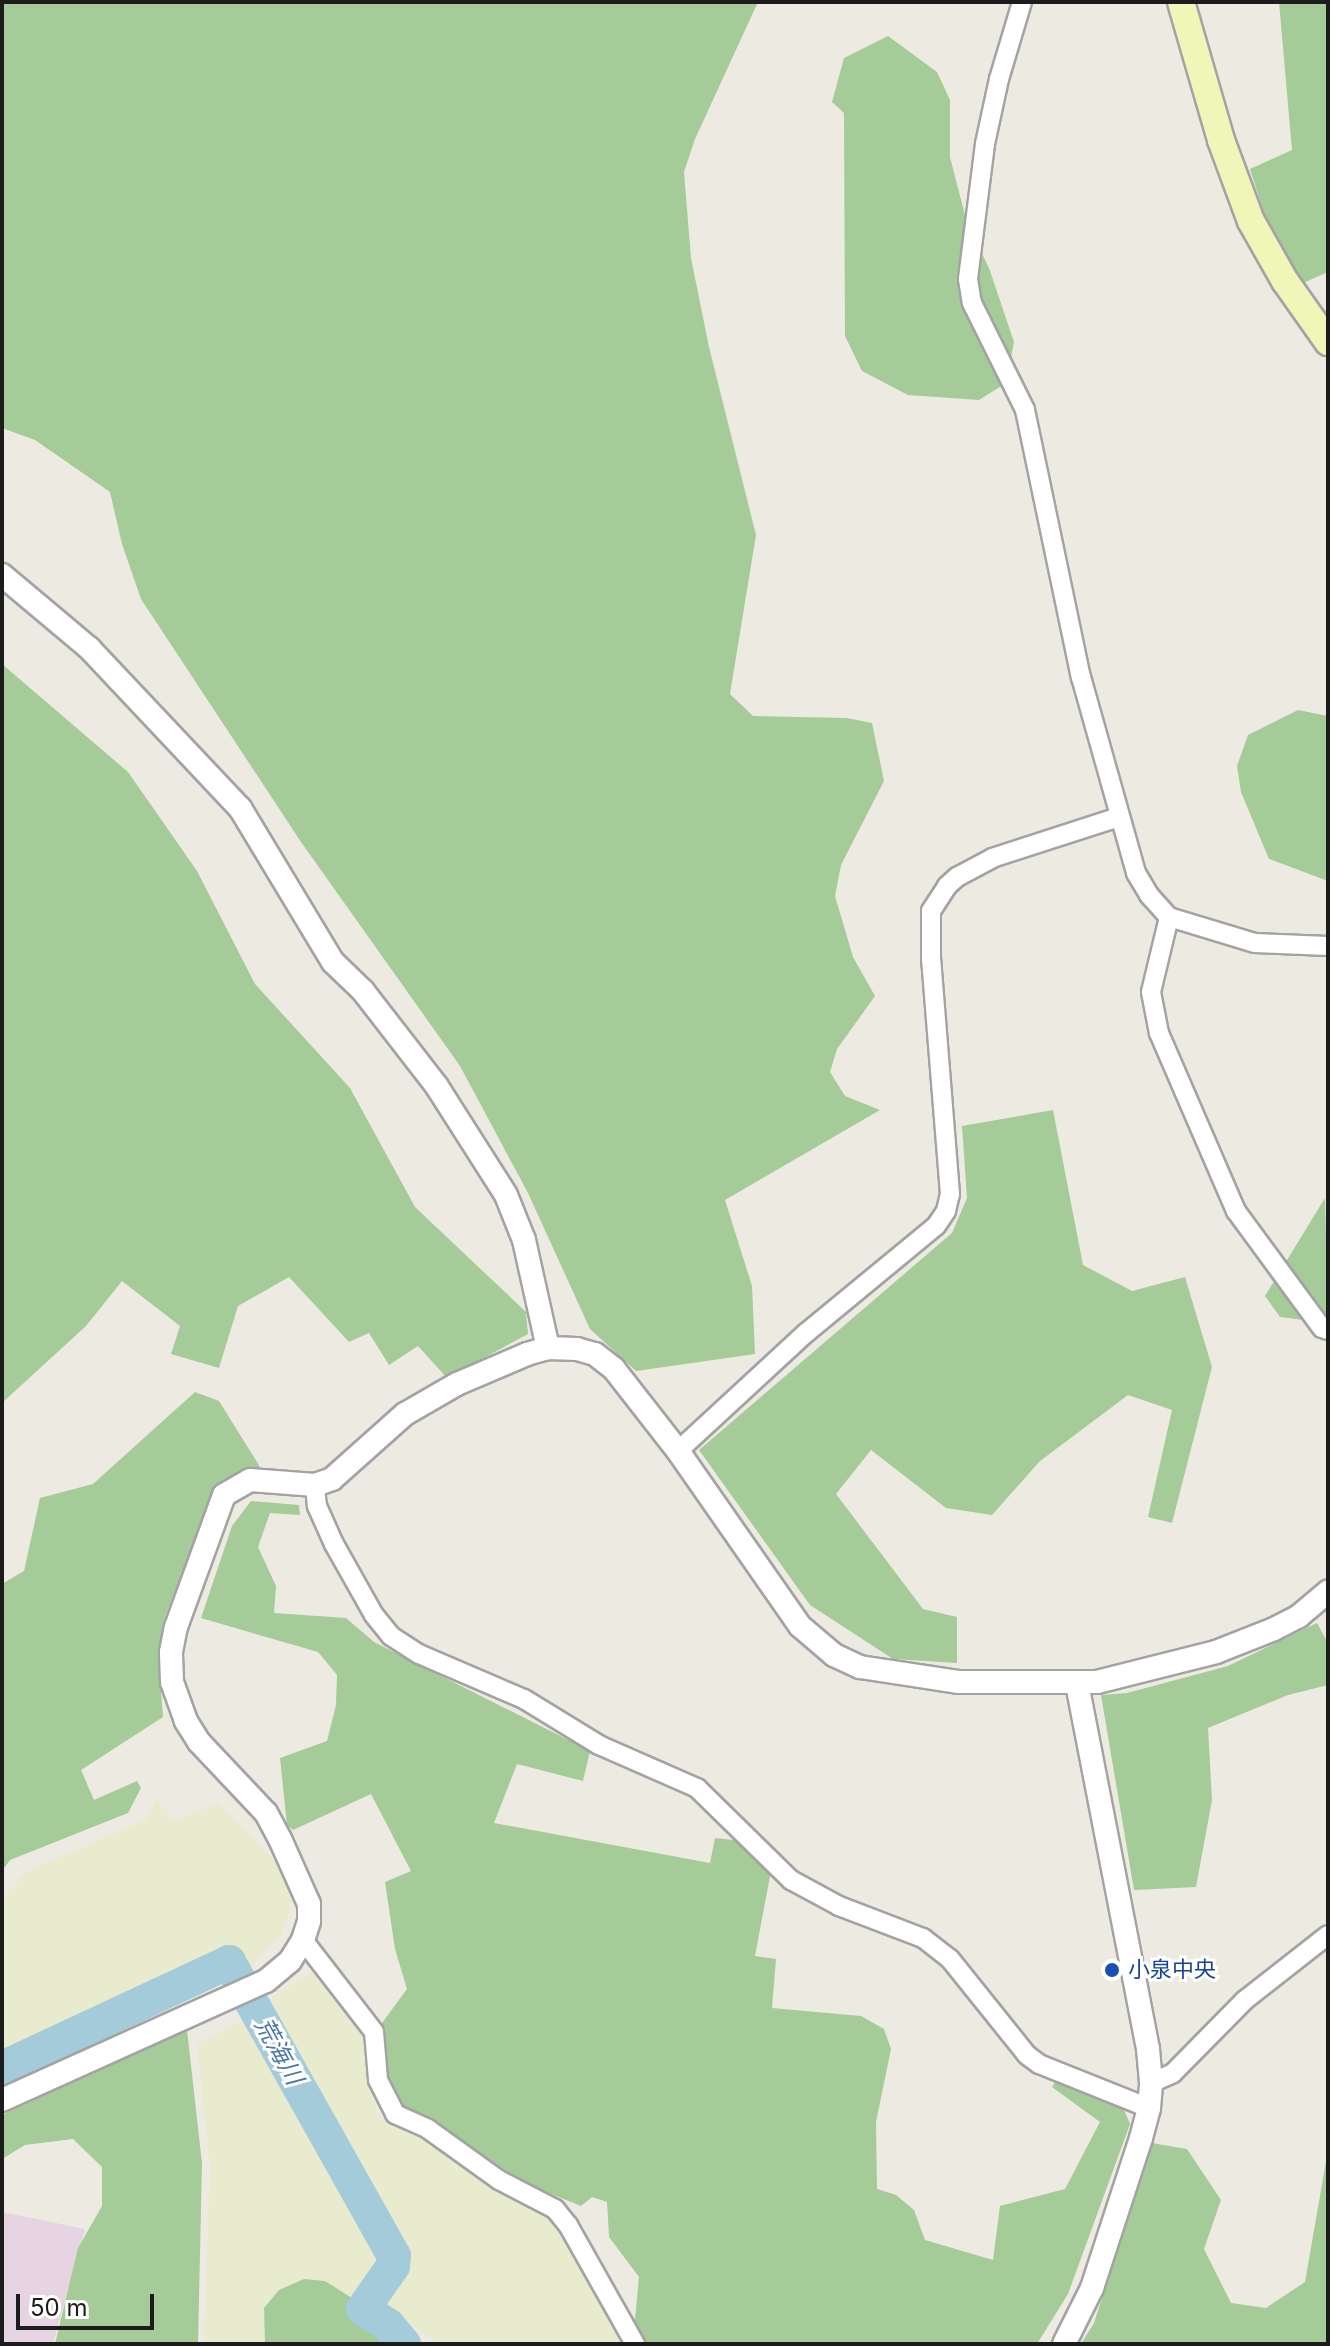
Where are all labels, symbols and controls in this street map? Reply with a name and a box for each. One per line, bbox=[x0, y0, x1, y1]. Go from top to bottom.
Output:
place label: 小泉中央 bbox=[1128, 1957, 1216, 1983]
marker: 小泉中央 bbox=[1103, 1961, 1121, 1979]
water label: 荒海川 bbox=[249, 2013, 309, 2089]
scale bar bbox=[20, 2278, 158, 2328]
text: 50 m bbox=[30, 2293, 88, 2322]

